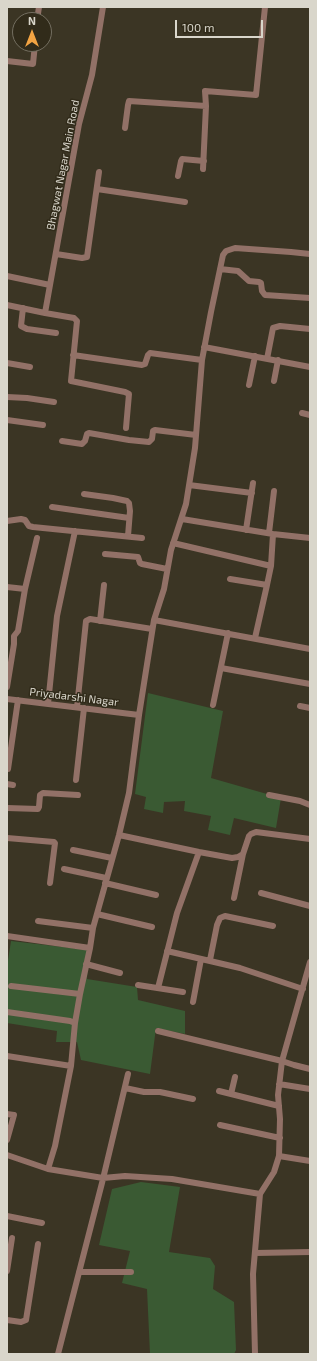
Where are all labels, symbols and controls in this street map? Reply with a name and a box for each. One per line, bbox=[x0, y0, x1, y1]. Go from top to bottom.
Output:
north arrow bbox=[12, 12, 52, 52]
scale bar bbox=[177, 12, 265, 38]
text: N bbox=[28, 14, 36, 27]
text: 100 m bbox=[182, 20, 214, 34]
street label: Bhagwat Nagar Main Road bbox=[44, 99, 82, 231]
street label: Priyadarshi Nagar bbox=[29, 685, 119, 709]

